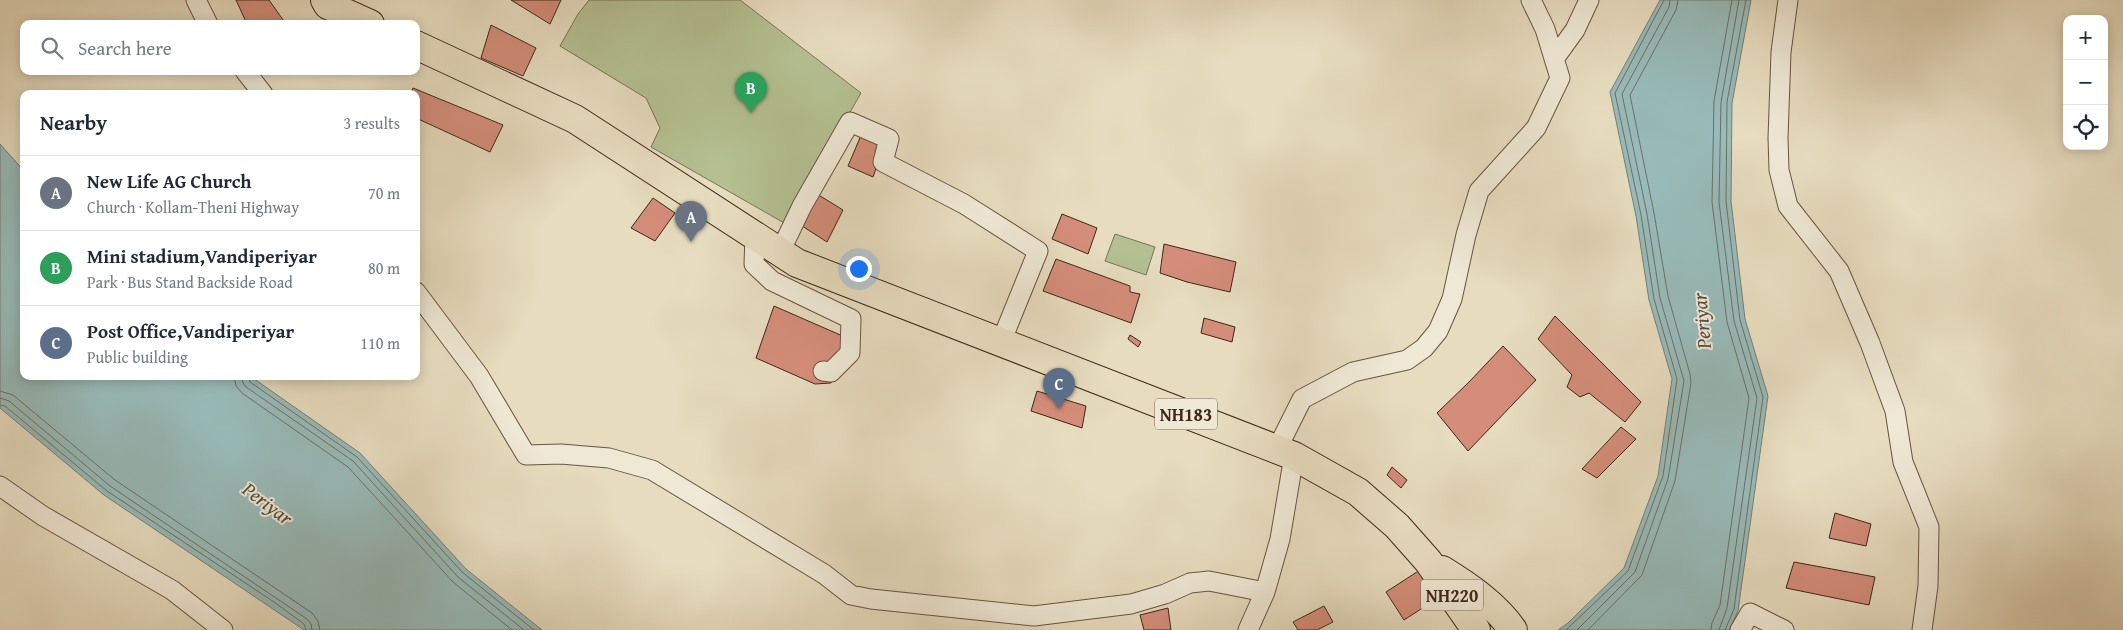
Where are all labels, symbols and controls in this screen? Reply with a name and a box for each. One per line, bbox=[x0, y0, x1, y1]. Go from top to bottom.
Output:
map controls bbox=[2063, 15, 2108, 150]
button: + bbox=[2063, 15, 2108, 60]
search box bbox=[20, 20, 420, 75]
icon: search bbox=[38, 34, 66, 62]
text: Search here bbox=[78, 34, 172, 62]
button: − bbox=[2063, 60, 2108, 105]
pin: B bbox=[735, 72, 767, 113]
button: locate bbox=[2063, 105, 2108, 150]
text: Nearby bbox=[40, 107, 107, 138]
text: 3 results bbox=[343, 111, 400, 135]
text: New Life AG Church bbox=[87, 167, 251, 195]
text: A bbox=[51, 181, 61, 205]
text: 70 m bbox=[368, 181, 400, 205]
text: Church · Kollam-Theni Highway bbox=[87, 195, 299, 219]
pin: A bbox=[675, 201, 707, 242]
text: Mini stadium,Vandiperiyar bbox=[87, 242, 317, 270]
text: B bbox=[51, 256, 61, 280]
text: 80 m bbox=[368, 256, 400, 280]
your location bbox=[846, 256, 872, 282]
text: Park · Bus Stand Backside Road bbox=[87, 270, 293, 294]
water label: Periyar bbox=[1684, 291, 1718, 351]
text: Post Office,Vandiperiyar bbox=[87, 317, 294, 345]
text: C bbox=[51, 331, 61, 355]
text: 110 m bbox=[360, 331, 400, 355]
text: Public building bbox=[87, 345, 188, 369]
pin: C bbox=[1043, 368, 1075, 409]
road number: NH183 bbox=[1155, 398, 1217, 429]
water label: Periyar bbox=[236, 474, 300, 532]
road number: NH220 bbox=[1421, 580, 1483, 610]

